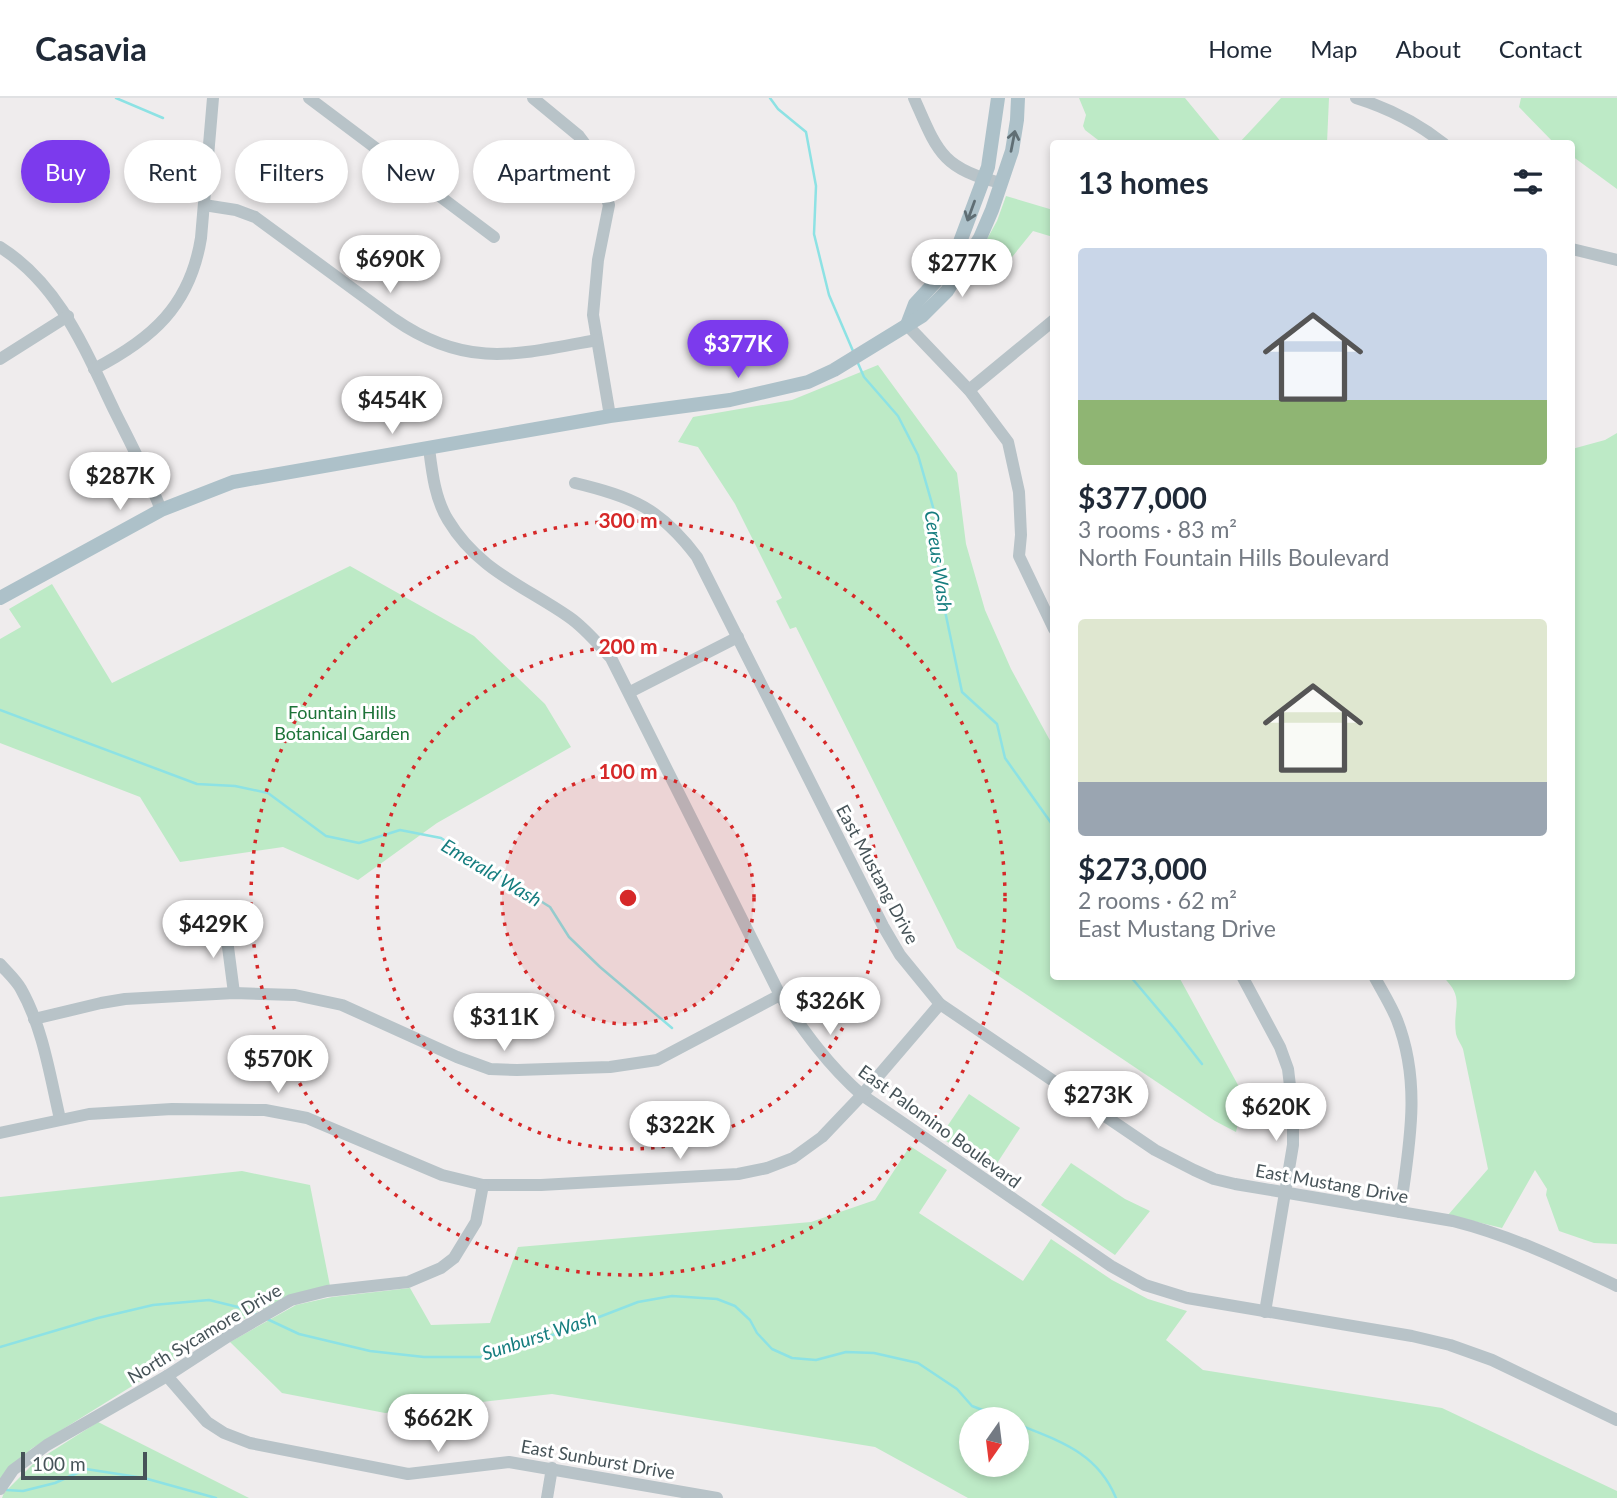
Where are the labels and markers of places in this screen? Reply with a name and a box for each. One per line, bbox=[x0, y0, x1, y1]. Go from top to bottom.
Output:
pin: $690K bbox=[341, 236, 439, 295]
pin: $277K bbox=[913, 240, 1011, 299]
pin: $377K bbox=[689, 320, 787, 380]
pin: $454K bbox=[343, 376, 441, 436]
pin: $287K bbox=[71, 452, 169, 512]
centre of rings bbox=[616, 886, 640, 910]
pin: $429K bbox=[164, 900, 262, 960]
pin: $326K bbox=[781, 978, 879, 1037]
pin: $311K bbox=[455, 993, 553, 1053]
pin: $570K bbox=[229, 1035, 327, 1095]
pin: $273K bbox=[1049, 1072, 1147, 1131]
pin: $620K bbox=[1227, 1084, 1325, 1143]
pin: $322K bbox=[631, 1102, 729, 1161]
pin: $662K bbox=[389, 1394, 487, 1454]

